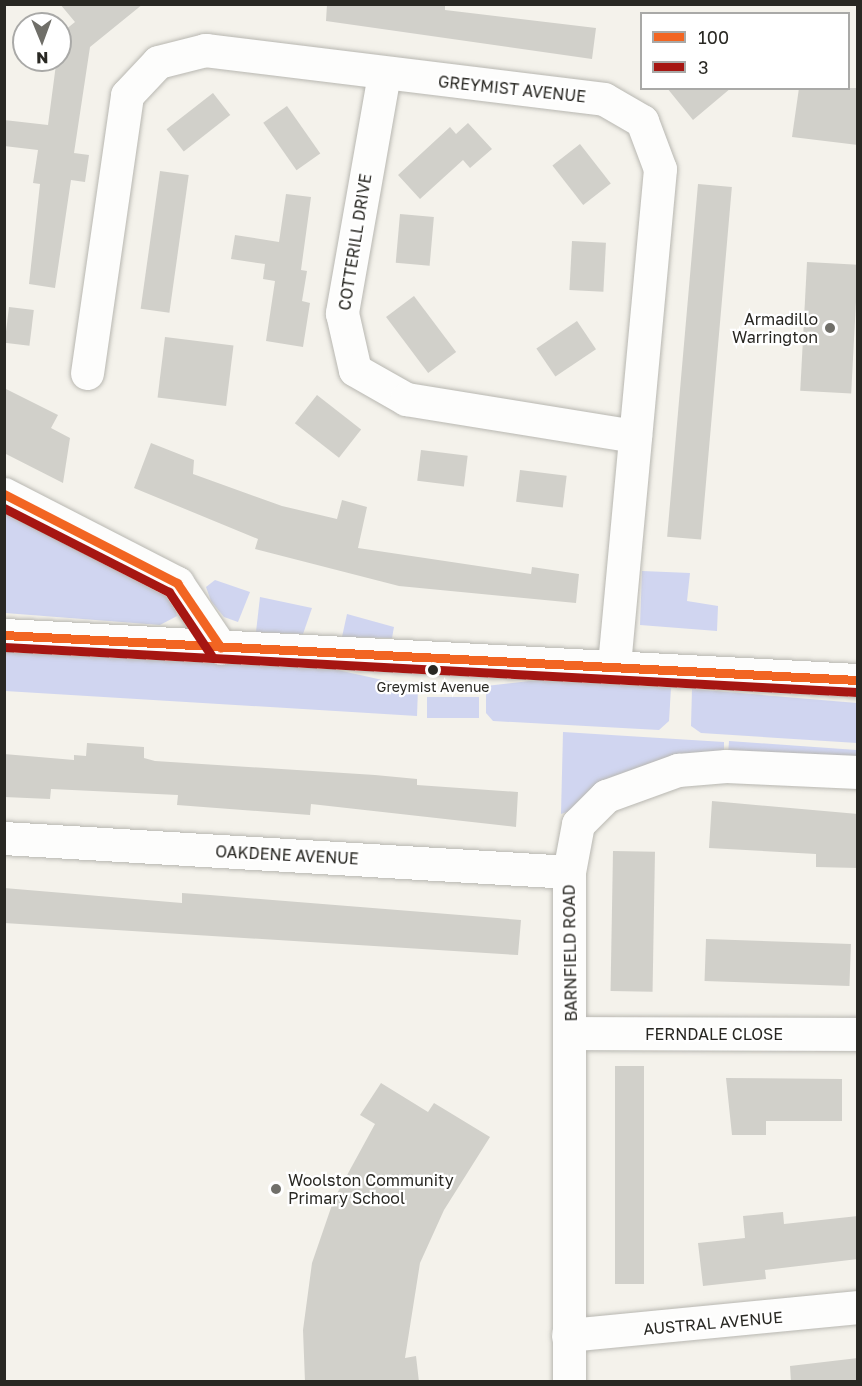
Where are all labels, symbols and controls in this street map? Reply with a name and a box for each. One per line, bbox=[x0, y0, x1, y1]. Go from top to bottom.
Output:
north arrow bbox=[12, 12, 72, 72]
legend bbox=[640, 12, 850, 90]
text: 100 bbox=[698, 26, 729, 48]
text: N bbox=[36, 48, 49, 68]
text: 3 bbox=[698, 56, 709, 78]
street label: GREYMIST AVENUE bbox=[437, 72, 587, 106]
street label: COTTERILL DRIVE bbox=[335, 172, 375, 312]
place label: Armadillo Warrington bbox=[732, 309, 818, 347]
marker: Armadillo Warrington bbox=[823, 321, 837, 335]
marker: Greymist Avenue bbox=[427, 664, 439, 676]
place label: Greymist Avenue bbox=[377, 679, 489, 695]
street label: OAKDENE AVENUE bbox=[215, 842, 359, 868]
street label: BARNFIELD ROAD bbox=[559, 884, 581, 1022]
street label: FERNDALE CLOSE bbox=[645, 1024, 783, 1044]
place label: Woolston Community Primary School bbox=[288, 1170, 454, 1208]
marker: Woolston Community Primary School bbox=[269, 1182, 283, 1196]
street label: AUSTRAL AVENUE bbox=[642, 1307, 784, 1339]

